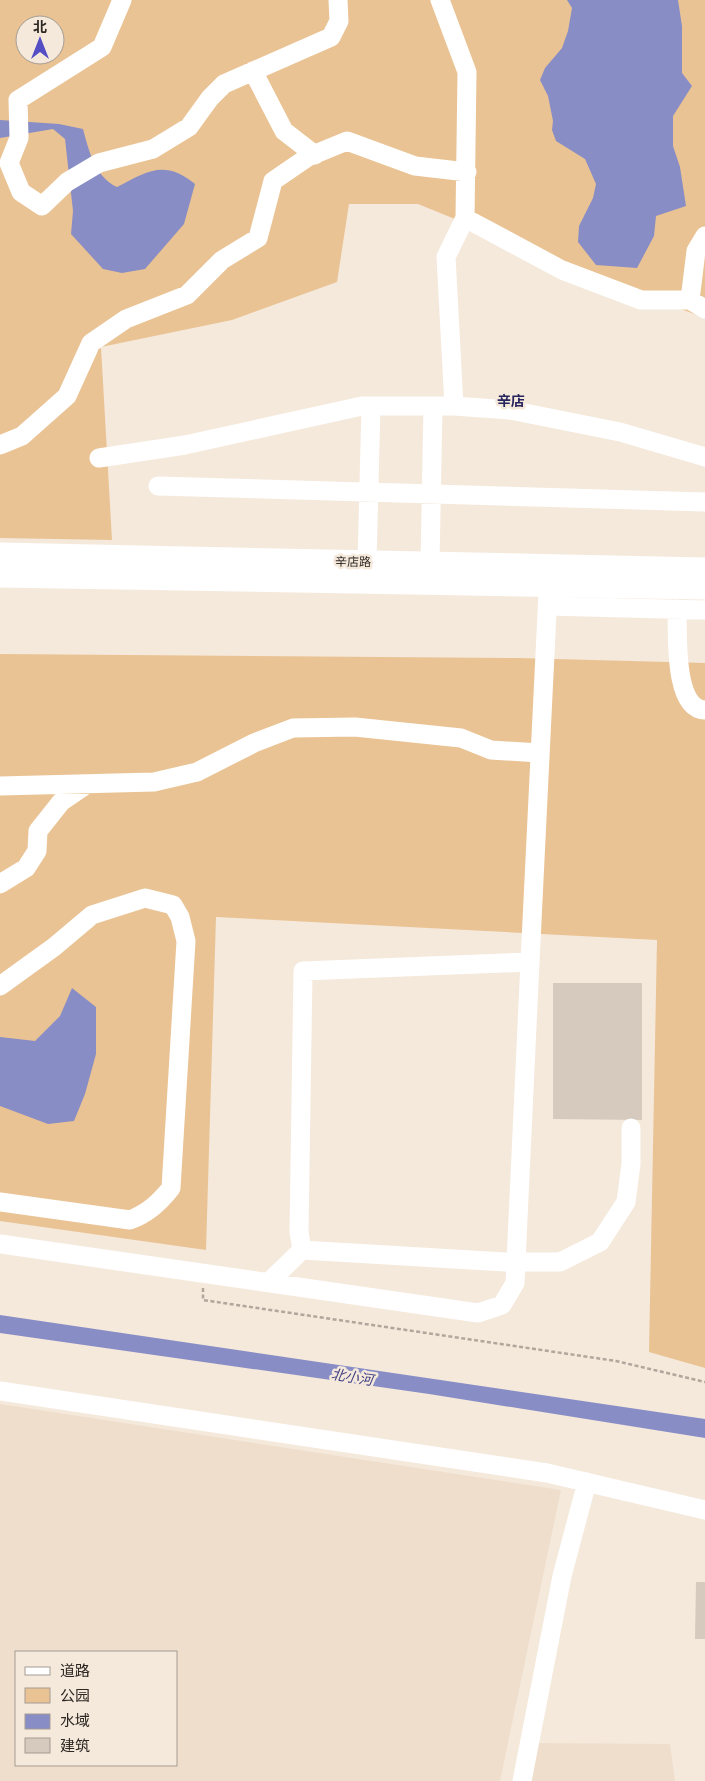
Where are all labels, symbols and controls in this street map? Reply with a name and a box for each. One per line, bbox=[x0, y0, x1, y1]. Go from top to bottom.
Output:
north arrow bbox=[15, 15, 65, 65]
text: 北 bbox=[33, 19, 47, 36]
district label: 辛店 bbox=[497, 393, 525, 410]
street label: 辛店路 bbox=[335, 555, 371, 569]
water label: 北小河 bbox=[330, 1366, 377, 1390]
legend bbox=[15, 1651, 178, 1766]
text: 道路 bbox=[60, 1662, 90, 1680]
text: 公园 bbox=[60, 1687, 90, 1705]
text: 水域 bbox=[60, 1712, 90, 1730]
text: 建筑 bbox=[60, 1737, 90, 1755]

